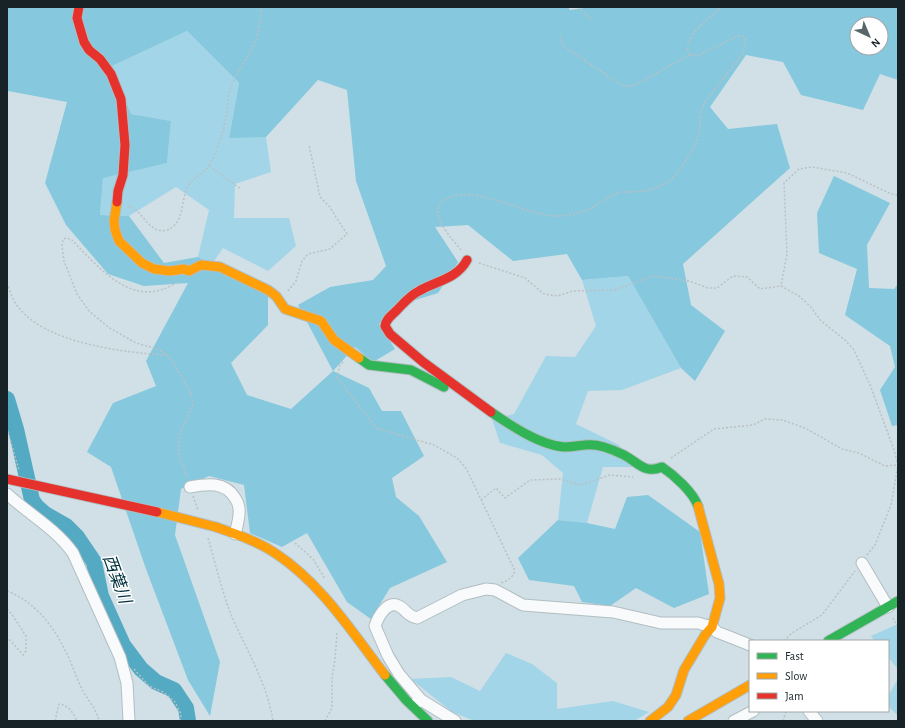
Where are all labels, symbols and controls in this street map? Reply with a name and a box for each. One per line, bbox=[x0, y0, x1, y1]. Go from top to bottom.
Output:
north arrow bbox=[849, 16, 889, 56]
text: N bbox=[869, 36, 882, 49]
water label: 西葉川 bbox=[100, 552, 135, 608]
legend bbox=[749, 640, 889, 712]
text: Fast bbox=[785, 650, 804, 662]
text: Slow bbox=[785, 670, 807, 682]
text: Jam bbox=[785, 690, 804, 702]

